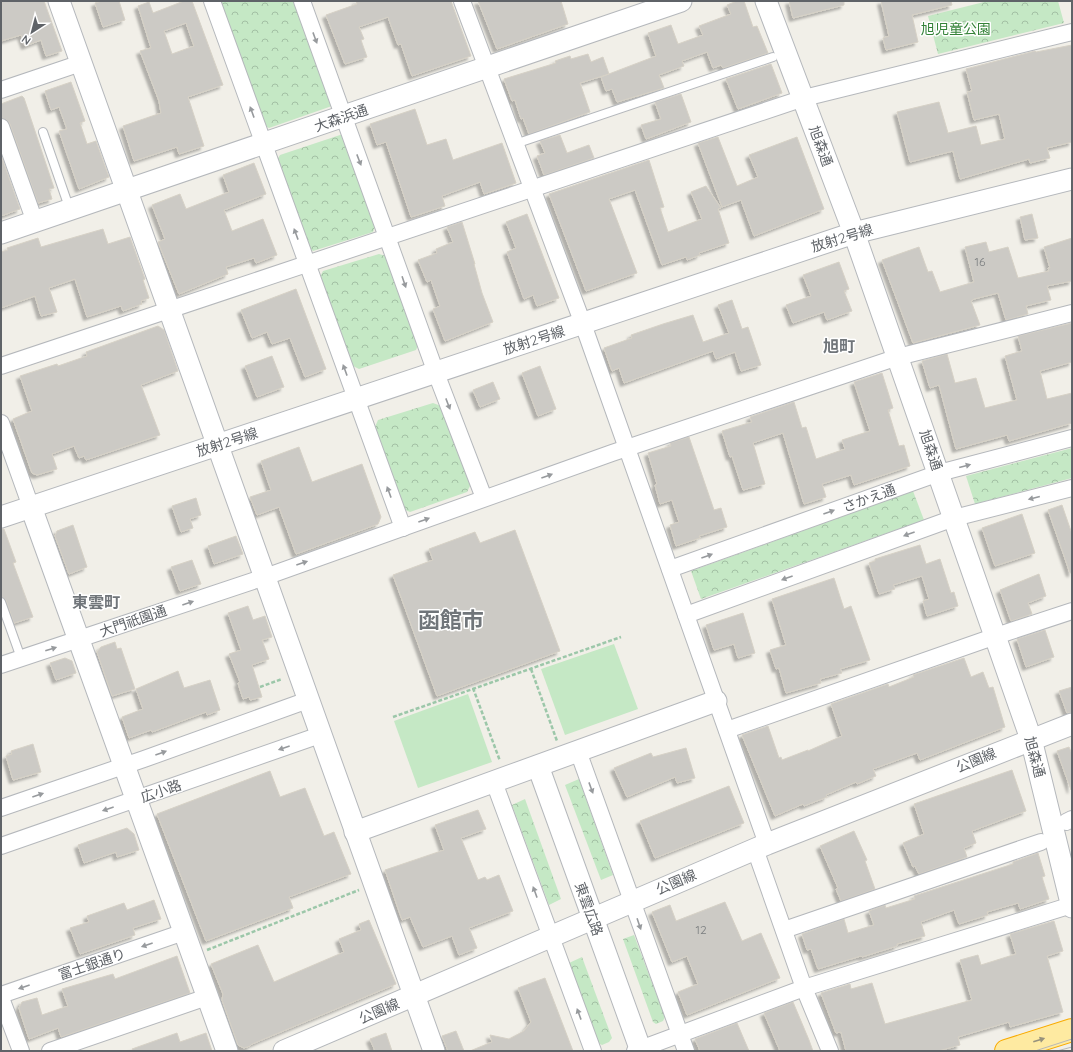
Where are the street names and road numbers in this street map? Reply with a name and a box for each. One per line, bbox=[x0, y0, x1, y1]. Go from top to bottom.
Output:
street label: 大森浜通 bbox=[312, 100, 370, 136]
street label: 旭森通 bbox=[805, 123, 837, 169]
street label: 放射2号線 bbox=[809, 220, 875, 256]
street label: 放射2号線 bbox=[501, 322, 567, 358]
street label: 放射2号線 bbox=[194, 424, 260, 460]
street label: 旭森通 bbox=[916, 427, 946, 473]
street label: さかえ通 bbox=[840, 480, 898, 516]
street label: 大門祇園通 bbox=[97, 601, 169, 641]
street label: 旭森通 bbox=[1021, 734, 1049, 780]
street label: 公園線 bbox=[953, 744, 999, 776]
street label: 広小路 bbox=[138, 776, 184, 806]
street label: 公園線 bbox=[653, 866, 699, 898]
street label: 東雲広路 bbox=[571, 880, 607, 938]
street label: 富士銀通り bbox=[56, 944, 128, 984]
street label: 公園線 bbox=[356, 995, 402, 1027]

